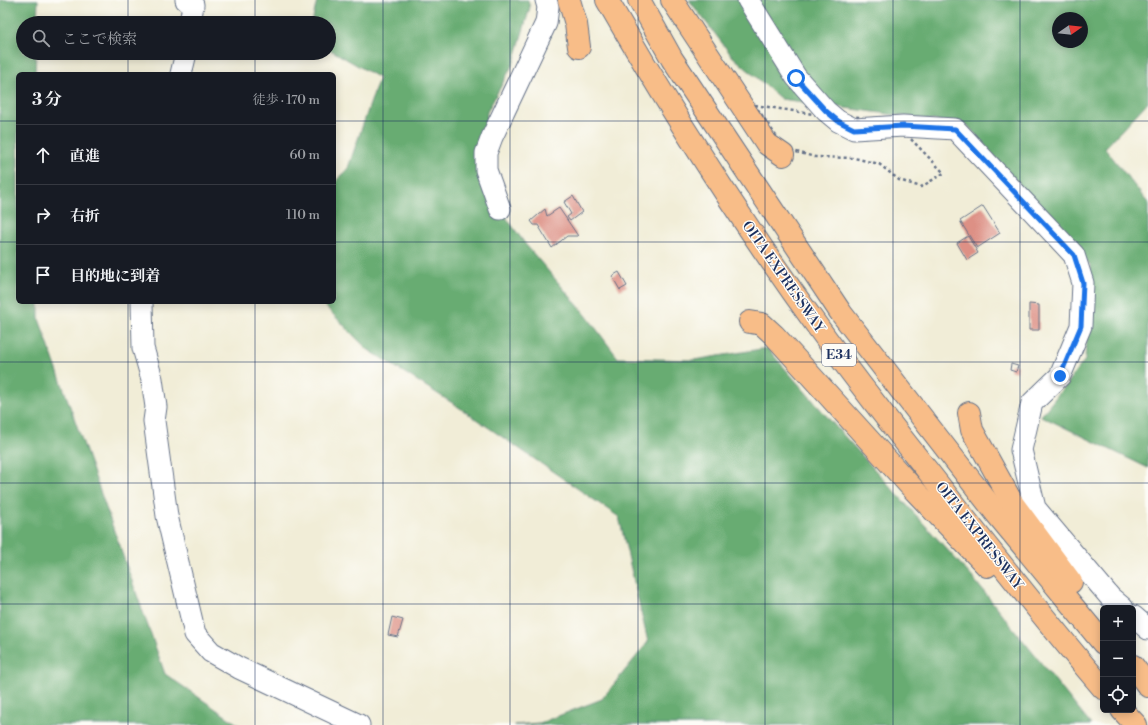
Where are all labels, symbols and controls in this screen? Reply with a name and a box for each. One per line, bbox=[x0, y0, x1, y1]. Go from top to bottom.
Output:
north arrow bbox=[1052, 12, 1088, 48]
search box bbox=[16, 16, 336, 60]
icon: search bbox=[30, 27, 52, 49]
text: ここで検索 bbox=[62, 30, 137, 49]
route start bbox=[787, 69, 805, 87]
text: 3 分 bbox=[32, 89, 62, 111]
text: 徒歩 · 170 m bbox=[253, 92, 320, 108]
icon: ahead bbox=[32, 144, 54, 166]
text: 直進 bbox=[70, 147, 100, 166]
text: 60 m bbox=[289, 147, 320, 163]
icon: right bbox=[32, 204, 54, 226]
text: 右折 bbox=[70, 207, 100, 226]
text: 110 m bbox=[286, 207, 320, 223]
street label: OITA EXPRESSWAY bbox=[738, 218, 829, 337]
icon: arrive bbox=[32, 264, 54, 286]
text: 目的地に到着 bbox=[70, 267, 160, 286]
road number: E34 bbox=[822, 344, 856, 366]
route end bbox=[1051, 367, 1069, 385]
street label: OITA EXPRESSWAY bbox=[931, 478, 1027, 594]
map controls bbox=[1100, 605, 1136, 713]
button: + bbox=[1100, 605, 1136, 641]
button: − bbox=[1100, 641, 1136, 677]
button: locate bbox=[1100, 677, 1136, 713]

